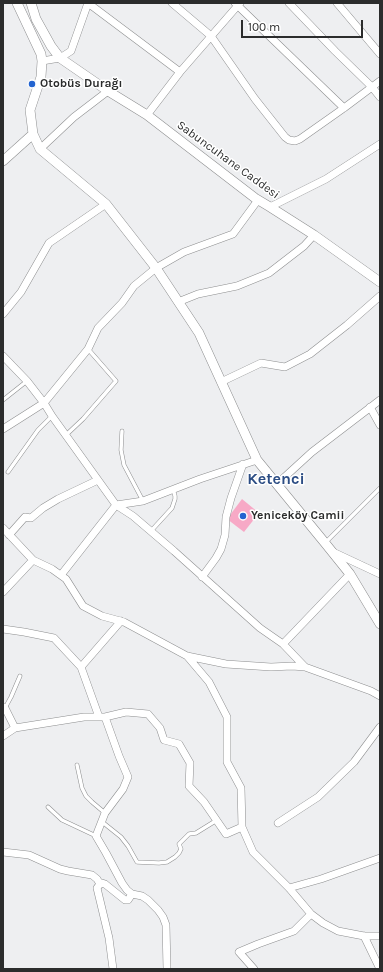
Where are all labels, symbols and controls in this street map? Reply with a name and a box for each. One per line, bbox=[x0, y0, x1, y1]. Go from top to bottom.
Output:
scale bar bbox=[243, 12, 365, 38]
text: 100 m bbox=[248, 20, 280, 34]
place label: Otobüs Durağı bbox=[40, 77, 122, 91]
marker: Otobüs Durağı bbox=[27, 79, 37, 89]
street label: Sabuncuhane Caddesi bbox=[174, 118, 282, 202]
district label: Ketenci bbox=[247, 469, 305, 489]
place label: Yeniceköy Camii bbox=[251, 509, 344, 523]
marker: Yeniceköy Camii bbox=[238, 511, 248, 521]

